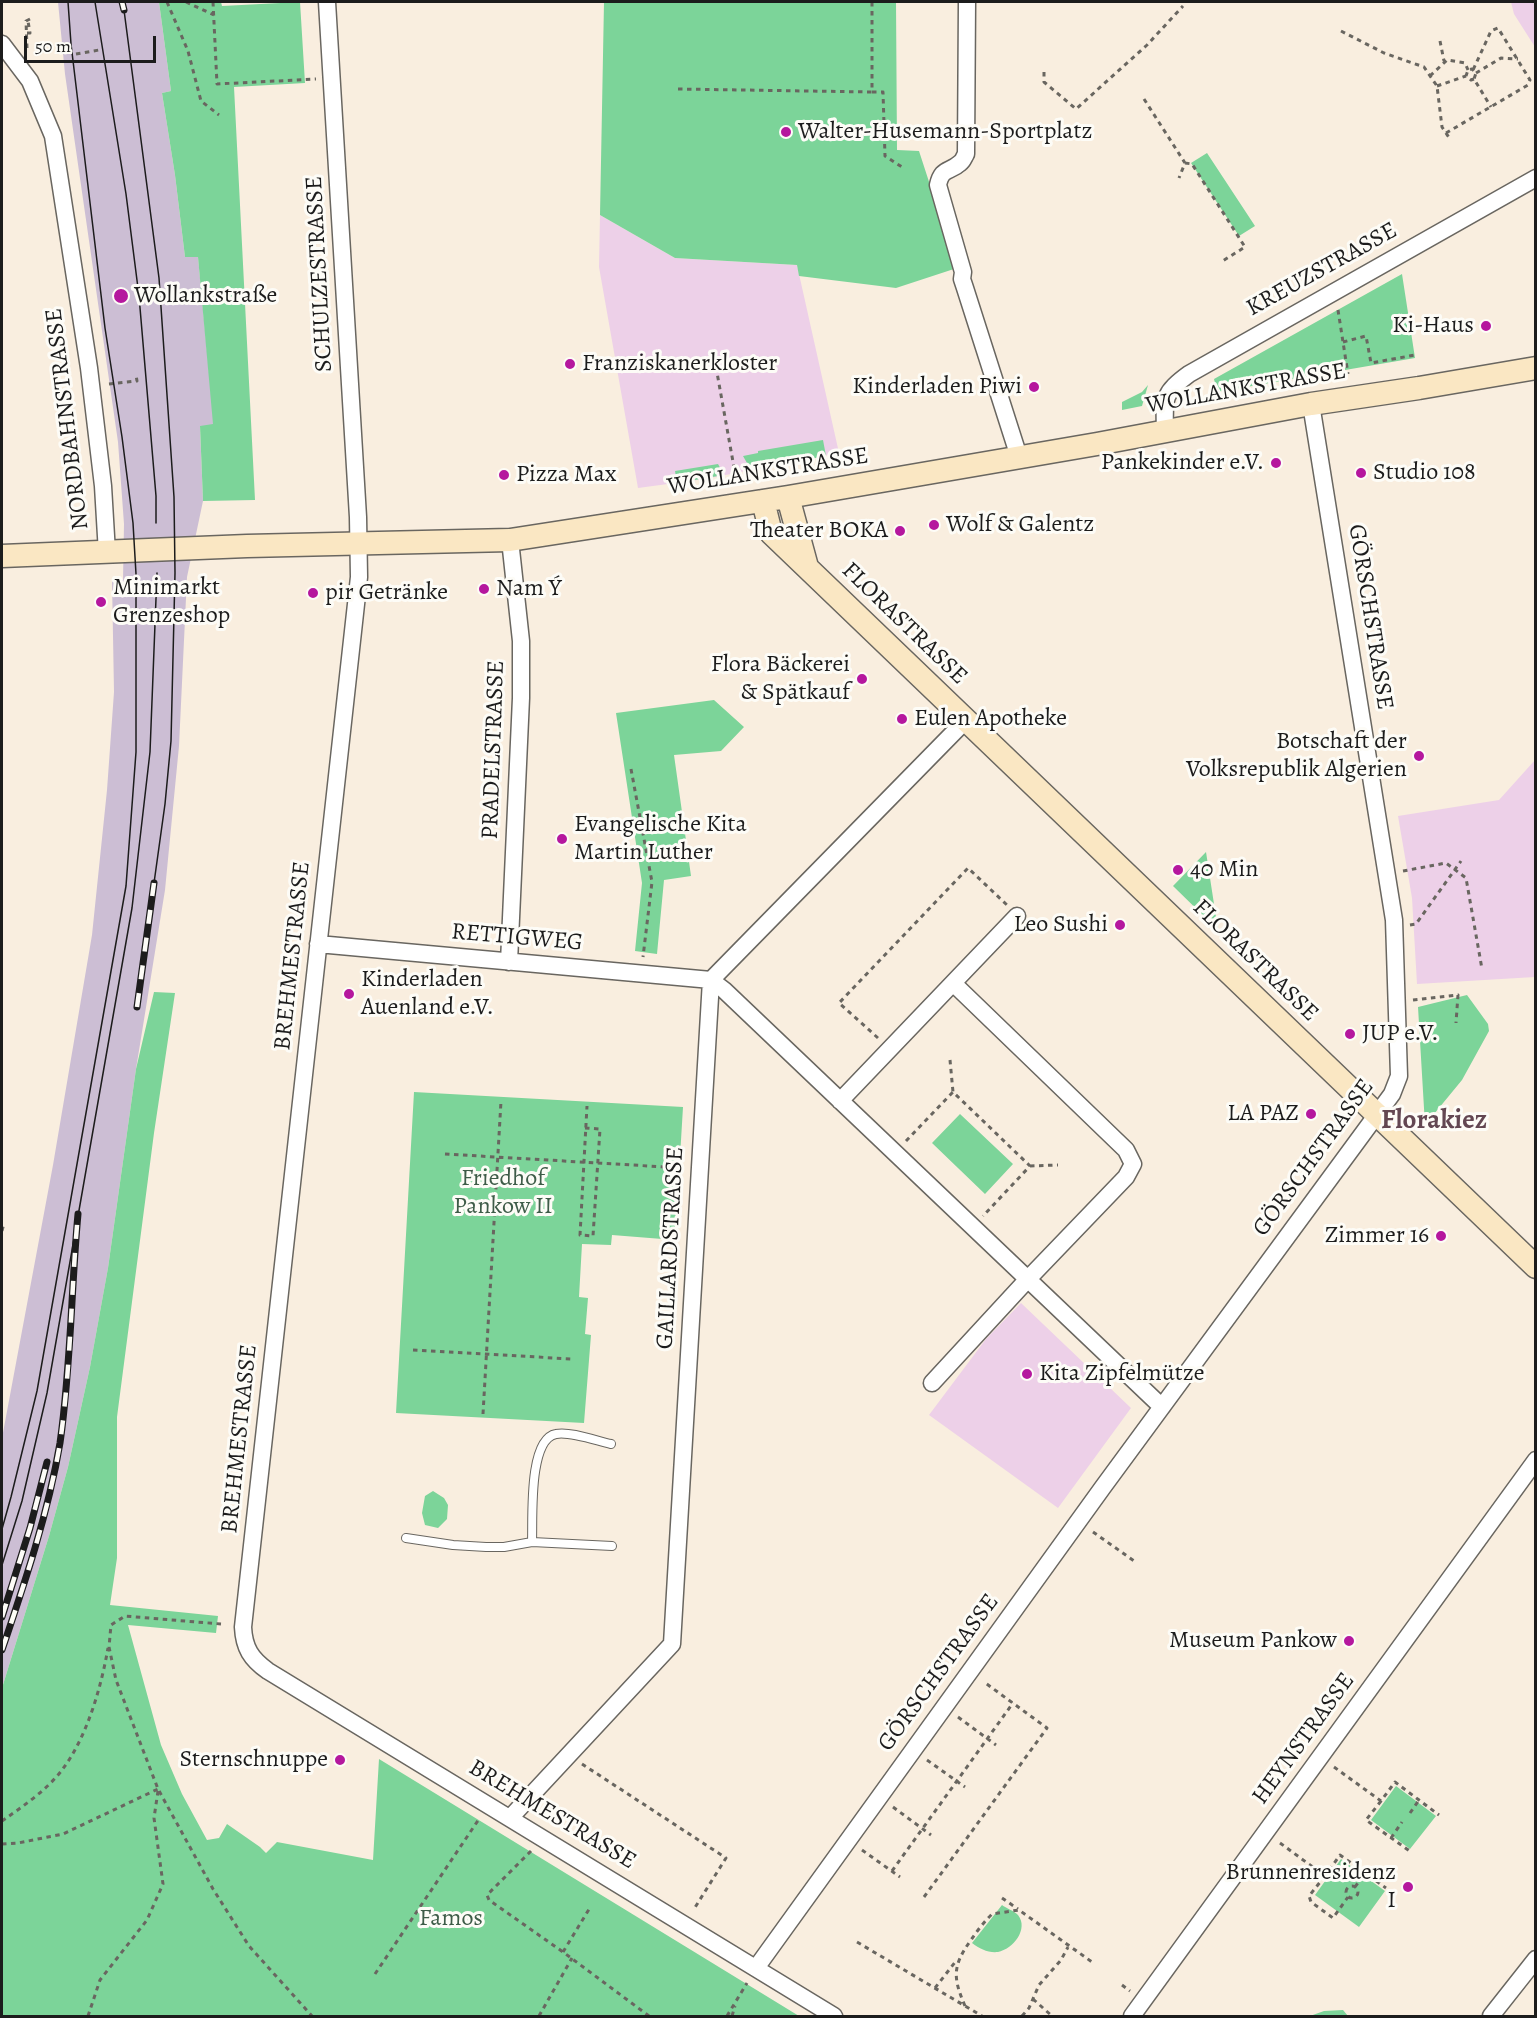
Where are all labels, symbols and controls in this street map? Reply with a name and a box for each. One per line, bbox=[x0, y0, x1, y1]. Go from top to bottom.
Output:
scale bar bbox=[27, 24, 159, 62]
text: 50 m bbox=[35, 34, 71, 58]
place label: Walter-Husemann-Sportplatz bbox=[798, 118, 1092, 146]
marker: Walter-Husemann-Sportplatz bbox=[779, 125, 793, 139]
street label: SCHULZESTRASSE bbox=[300, 175, 340, 373]
street label: KREUZSTRASSE bbox=[1242, 217, 1402, 323]
place label: Wollankstraße bbox=[134, 282, 277, 310]
marker: Wollankstraße bbox=[112, 287, 130, 305]
street label: NORDBAHNSTRASSE bbox=[40, 306, 96, 532]
place label: Ki-Haus bbox=[1392, 312, 1474, 340]
marker: Ki-Haus bbox=[1479, 319, 1493, 333]
place label: Franziskanerkloster bbox=[582, 350, 778, 378]
marker: Franziskanerkloster bbox=[563, 357, 577, 371]
street label: WOLLANKSTRASSE bbox=[1143, 357, 1349, 421]
place label: Kinderladen Piwi bbox=[852, 373, 1022, 401]
marker: Kinderladen Piwi bbox=[1027, 380, 1041, 394]
street label: WOLLANKSTRASSE bbox=[665, 442, 871, 502]
place label: Pankekinder e.V. bbox=[1101, 449, 1264, 477]
marker: Pankekinder e.V. bbox=[1269, 456, 1283, 470]
place label: Studio 108 bbox=[1373, 459, 1476, 487]
place label: Pizza Max bbox=[516, 461, 616, 489]
marker: Studio 108 bbox=[1354, 466, 1368, 480]
marker: Pizza Max bbox=[497, 468, 511, 482]
place label: Wolf & Galentz bbox=[946, 511, 1094, 539]
place label: Theater BOKA bbox=[750, 517, 888, 545]
marker: Wolf & Galentz bbox=[927, 518, 941, 532]
street label: GÖRSCHSTRASSE bbox=[1341, 522, 1399, 712]
marker: Theater BOKA bbox=[893, 524, 907, 538]
street label: FLORASTRASSE bbox=[835, 557, 973, 691]
place label: Minimarkt Grenzeshop bbox=[113, 574, 230, 630]
place label: Nam Ý bbox=[496, 575, 562, 603]
place label: pir Getränke bbox=[325, 579, 448, 607]
marker: Nam Ý bbox=[477, 582, 491, 596]
marker: pir Getränke bbox=[306, 586, 320, 600]
marker: Minimarkt Grenzeshop bbox=[94, 595, 108, 609]
place label: Flora Bäckerei & Spätkauf bbox=[711, 651, 850, 707]
street label: PRADELSTRASSE bbox=[476, 660, 512, 840]
marker: Flora Bäckerei & Spätkauf bbox=[855, 672, 869, 686]
place label: Eulen Apotheke bbox=[914, 705, 1067, 733]
marker: Eulen Apotheke bbox=[895, 712, 909, 726]
place label: Botschaft der Volksrepublik Algerien bbox=[1186, 728, 1407, 784]
marker: Botschaft der Volksrepublik Algerien bbox=[1412, 749, 1426, 763]
place label: Evangelische Kita Martin Luther bbox=[574, 811, 747, 867]
marker: Evangelische Kita Martin Luther bbox=[555, 832, 569, 846]
place label: 40 Min bbox=[1190, 856, 1258, 884]
street label: BREHMESTRASSE bbox=[269, 860, 317, 1052]
marker: 40 Min bbox=[1171, 863, 1185, 877]
street label: FLORASTRASSE bbox=[1186, 894, 1324, 1028]
place label: Leo Sushi bbox=[1013, 911, 1108, 939]
street label: RETTIGWEG bbox=[450, 918, 584, 958]
marker: Leo Sushi bbox=[1113, 918, 1127, 932]
place label: Kinderladen Auenland e.V. bbox=[361, 966, 494, 1022]
marker: Kinderladen Auenland e.V. bbox=[342, 987, 356, 1001]
place label: JUP e.V. bbox=[1362, 1020, 1439, 1048]
marker: JUP e.V. bbox=[1343, 1027, 1357, 1041]
street label: GÖRSCHSTRASSE bbox=[1247, 1074, 1381, 1242]
place label: LA PAZ bbox=[1227, 1100, 1299, 1128]
district label: Florakiez bbox=[1381, 1105, 1487, 1137]
marker: LA PAZ bbox=[1304, 1107, 1318, 1121]
street label: GAILLARDSTRASSE bbox=[651, 1146, 691, 1350]
park label: Friedhof Pankow II bbox=[453, 1165, 553, 1221]
place label: Zimmer 16 bbox=[1325, 1222, 1429, 1250]
marker: Zimmer 16 bbox=[1434, 1229, 1448, 1243]
street label: BREHMESTRASSE bbox=[216, 1343, 264, 1535]
place label: Kita Zipfelmütze bbox=[1039, 1360, 1205, 1388]
marker: Kita Zipfelmütze bbox=[1020, 1367, 1034, 1381]
street label: GÖRSCHSTRASSE bbox=[872, 1589, 1006, 1757]
place label: Museum Pankow bbox=[1169, 1627, 1337, 1655]
marker: Museum Pankow bbox=[1342, 1634, 1356, 1648]
street label: HEYNSTRASSE bbox=[1247, 1667, 1361, 1811]
place label: Sternschnuppe bbox=[179, 1746, 328, 1774]
marker: Sternschnuppe bbox=[333, 1753, 347, 1767]
street label: BREHMESTRASSE bbox=[463, 1754, 641, 1876]
place label: Brunnenresidenz I bbox=[1226, 1859, 1396, 1915]
marker: Brunnenresidenz I bbox=[1401, 1880, 1415, 1894]
park label: Famos bbox=[419, 1905, 483, 1933]

